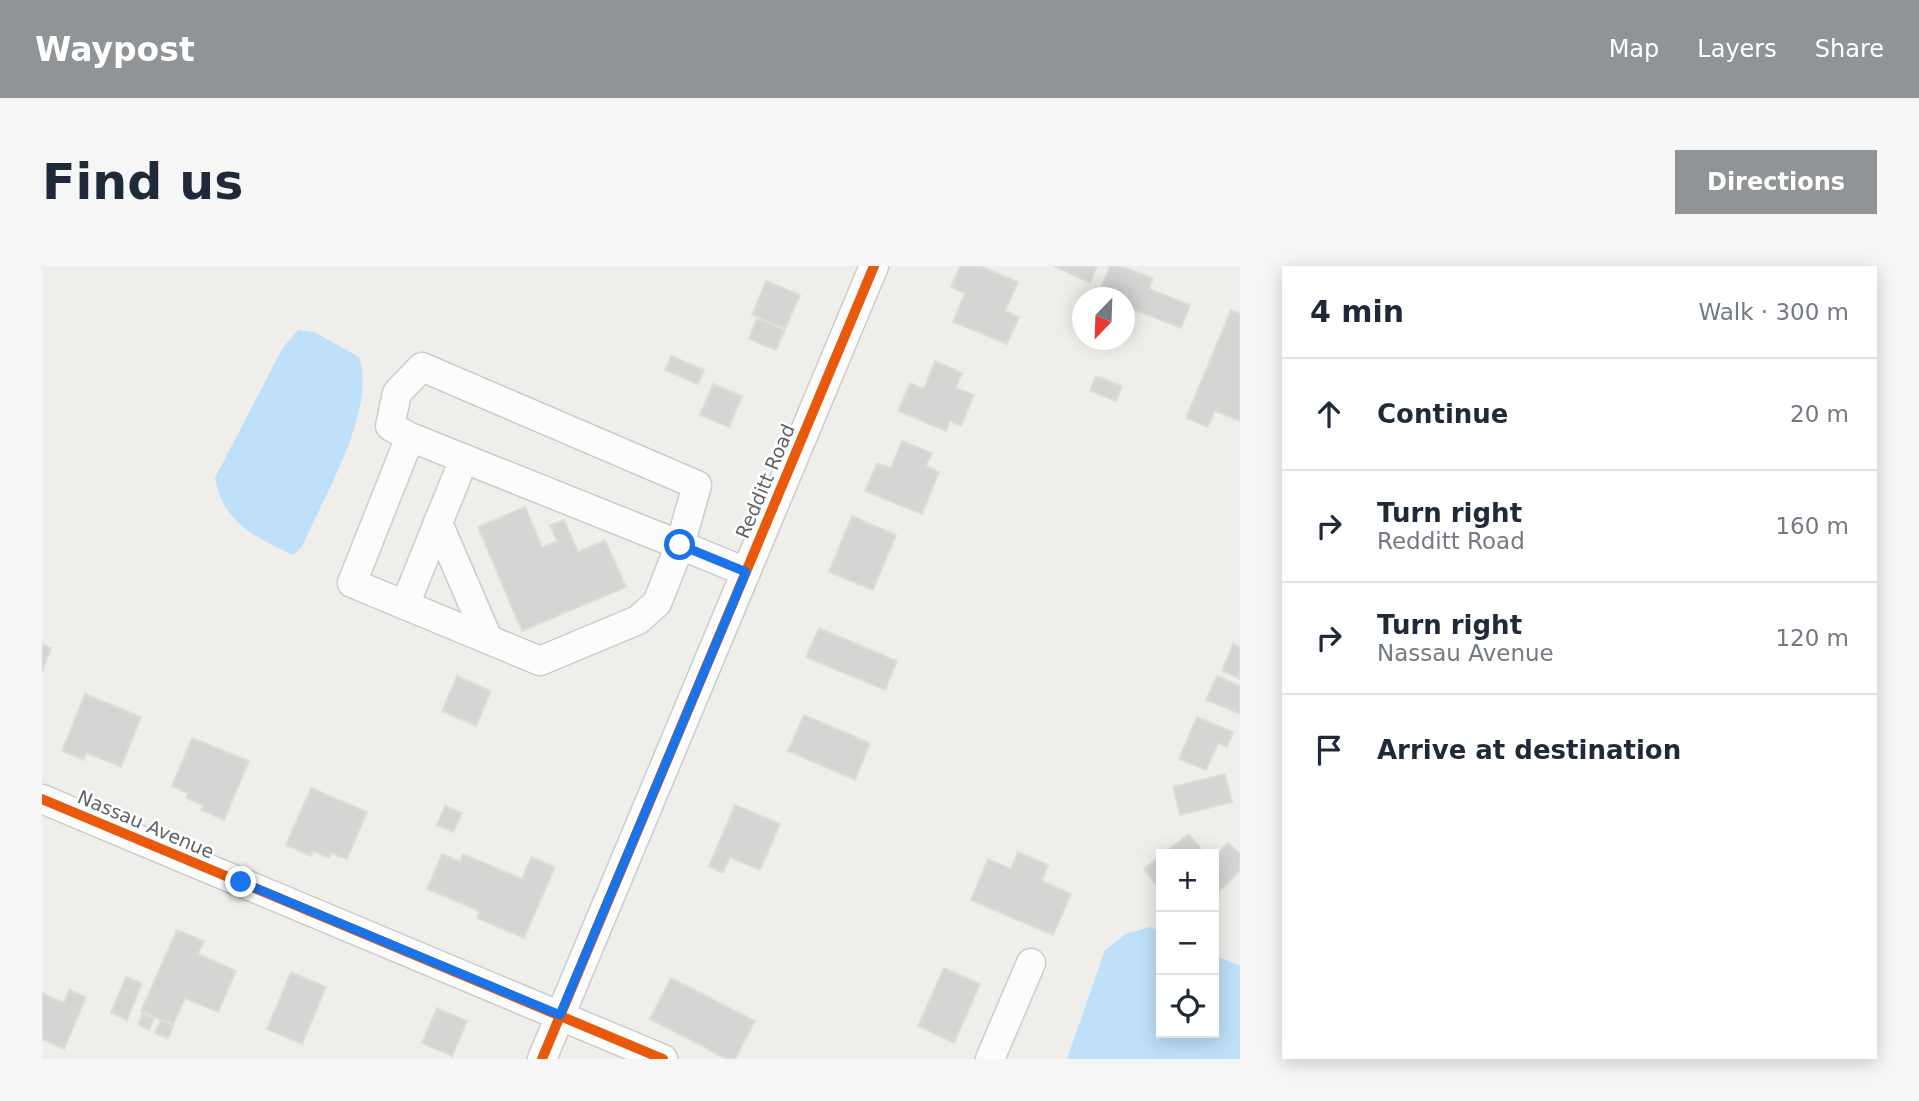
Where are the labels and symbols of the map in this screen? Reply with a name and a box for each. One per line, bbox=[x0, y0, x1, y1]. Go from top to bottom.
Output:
north arrow bbox=[1072, 287, 1135, 350]
street label: Redditt Road bbox=[731, 421, 799, 541]
route start bbox=[664, 529, 695, 560]
street label: Nassau Avenue bbox=[75, 785, 217, 863]
route end bbox=[225, 866, 256, 897]

